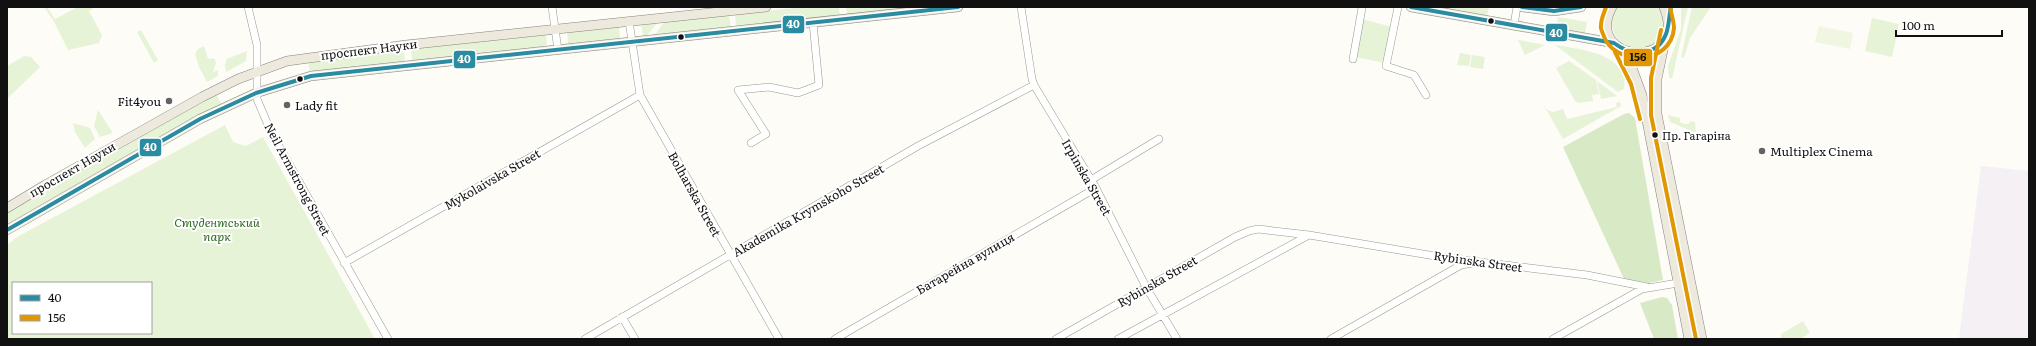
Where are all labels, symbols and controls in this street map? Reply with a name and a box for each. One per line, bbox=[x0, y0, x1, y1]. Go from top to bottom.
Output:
scale bar bbox=[1896, 12, 2002, 38]
line badge: 40 bbox=[782, 15, 805, 34]
text: 40 bbox=[786, 15, 800, 31]
unlabelled marker bbox=[1486, 16, 1496, 26]
text: 100 m bbox=[1902, 16, 1935, 34]
line badge: 40 bbox=[1545, 23, 1568, 42]
text: 40 bbox=[1549, 24, 1563, 40]
unlabelled marker bbox=[676, 32, 686, 42]
street label: проспект Науки bbox=[320, 34, 418, 64]
line badge: 156 bbox=[1623, 48, 1653, 67]
text: 156 bbox=[1630, 48, 1647, 64]
line badge: 40 bbox=[453, 50, 476, 69]
text: 40 bbox=[457, 50, 471, 66]
unlabelled marker bbox=[295, 74, 305, 84]
place label: Fit4you bbox=[117, 92, 161, 110]
marker: Fit4you bbox=[164, 96, 174, 106]
place label: Lady fit bbox=[295, 96, 338, 114]
marker: Lady fit bbox=[282, 100, 292, 110]
street label: Neil Armstrong Street bbox=[261, 119, 335, 239]
place label: Пр. Гагаріна bbox=[1662, 127, 1731, 143]
marker: Пр. Гагаріна bbox=[1650, 130, 1660, 140]
street label: Irpinska Street bbox=[1058, 135, 1116, 219]
street label: проспект Науки bbox=[25, 137, 119, 201]
line badge: 40 bbox=[139, 138, 162, 157]
text: 40 bbox=[143, 138, 157, 154]
place label: Multiplex Cinema bbox=[1770, 142, 1873, 160]
street label: Mykolaivska Street bbox=[441, 144, 544, 214]
marker: Multiplex Cinema bbox=[1757, 146, 1767, 156]
street label: Bolharska Street bbox=[664, 148, 726, 240]
street label: Akademika Krymskoho Street bbox=[729, 159, 887, 261]
park label: Студентський парк bbox=[174, 213, 261, 245]
street label: Батарейна вулиця bbox=[913, 228, 1017, 298]
street label: Rybinska Street bbox=[1432, 246, 1524, 276]
street label: Rybinska Street bbox=[1114, 251, 1200, 311]
legend bbox=[12, 282, 152, 334]
text: 40 bbox=[48, 288, 62, 306]
text: 156 bbox=[48, 308, 66, 326]

